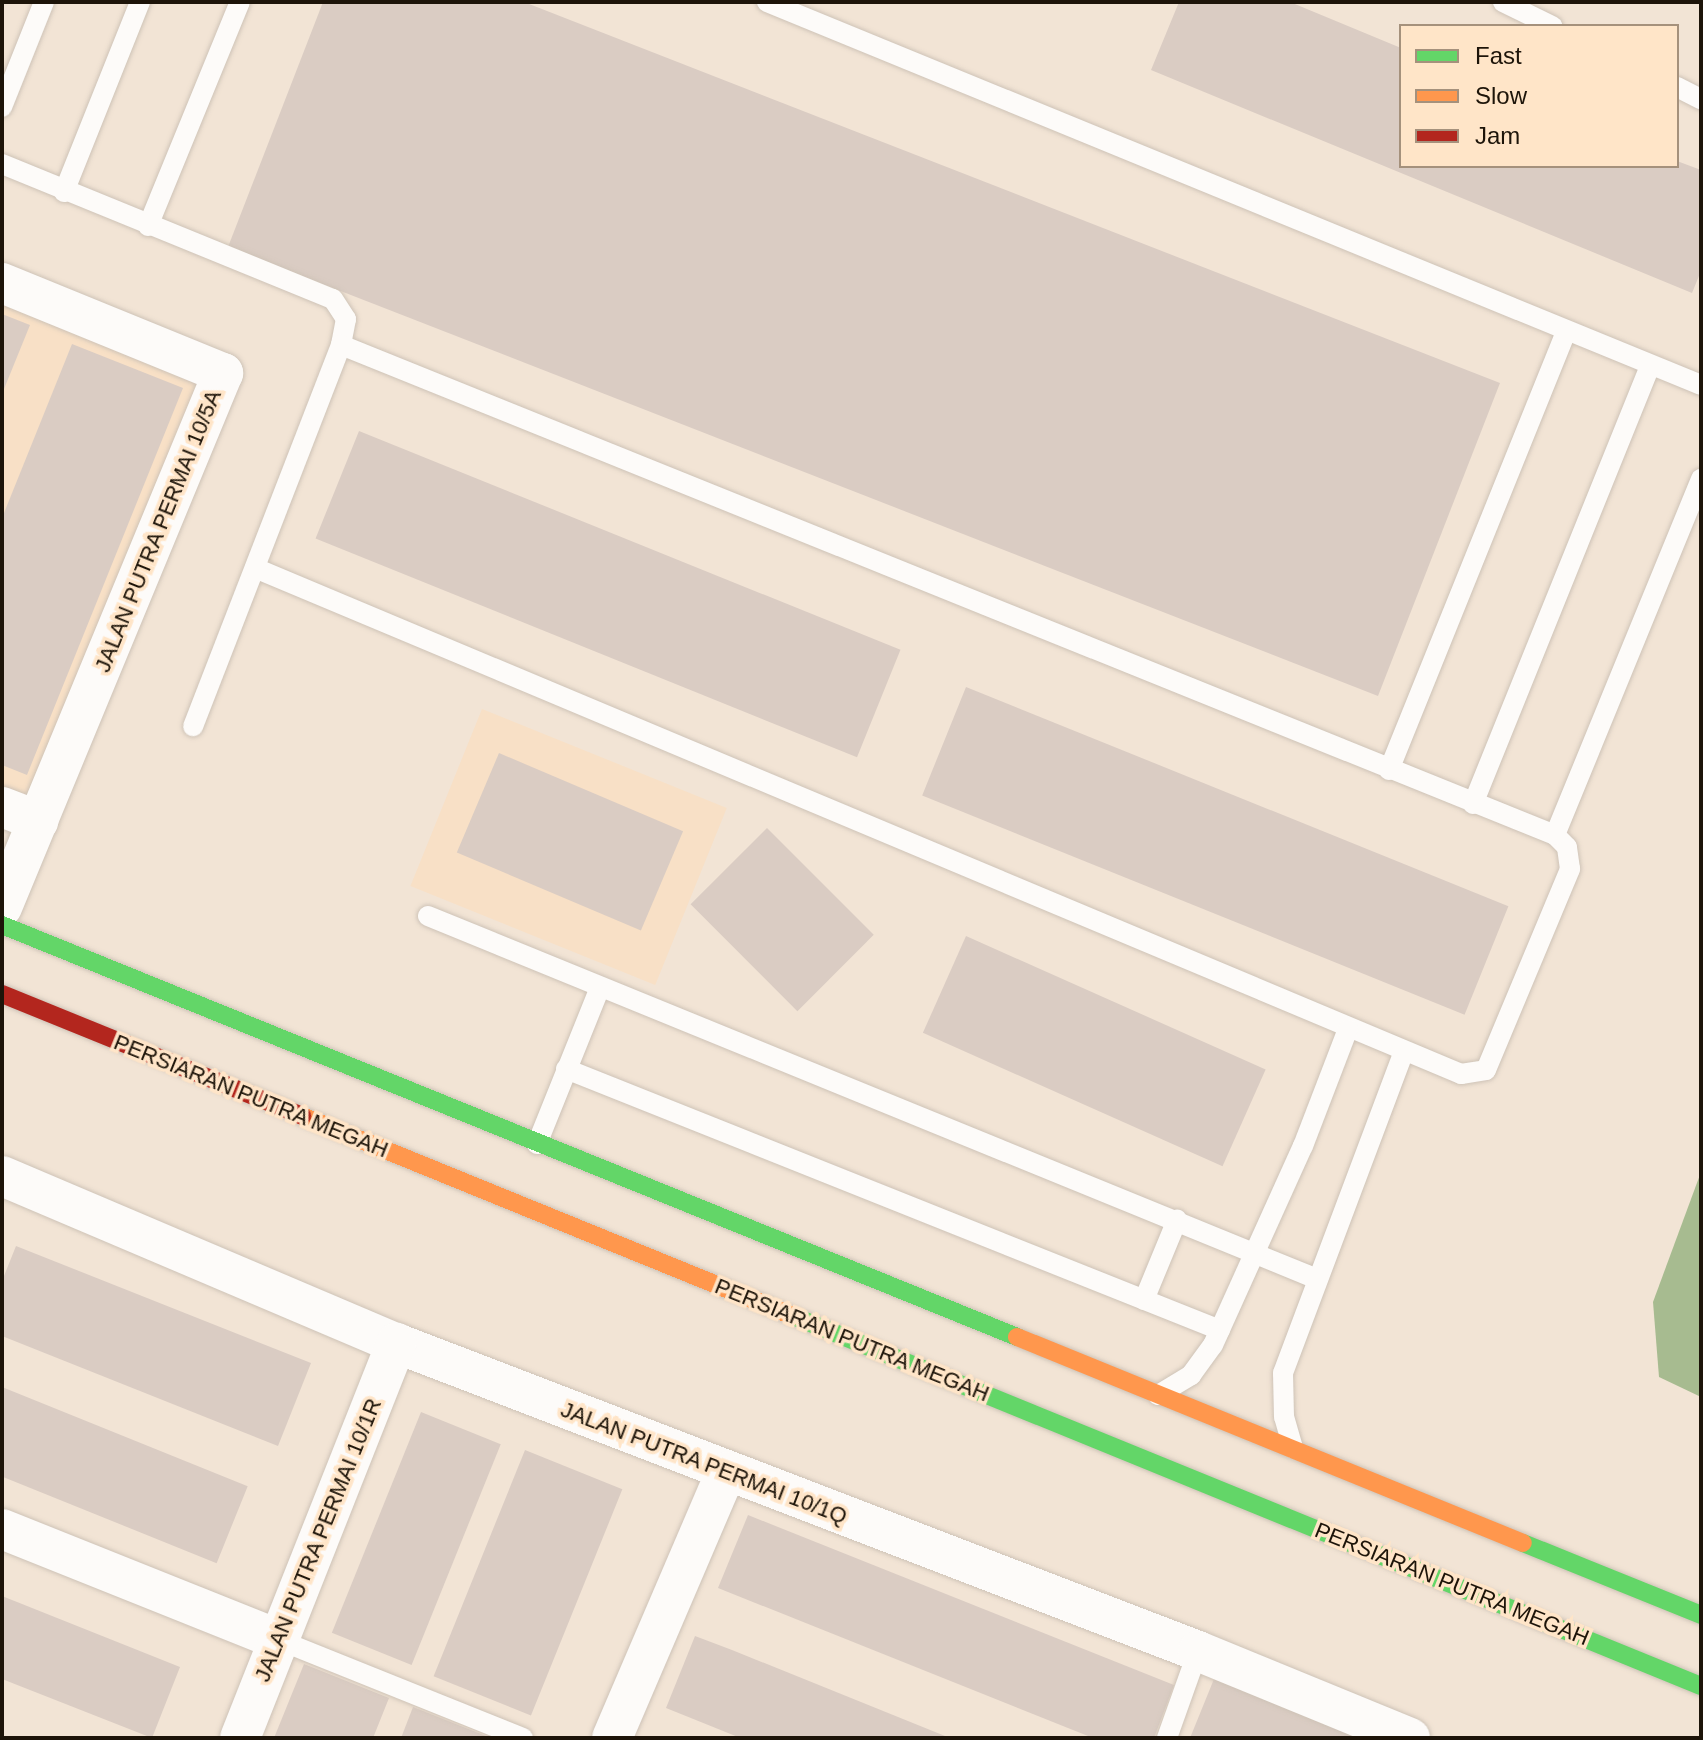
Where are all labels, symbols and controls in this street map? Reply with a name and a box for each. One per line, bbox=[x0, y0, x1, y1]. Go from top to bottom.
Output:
legend bbox=[1399, 24, 1679, 168]
text: Fast bbox=[1475, 42, 1522, 69]
text: Slow bbox=[1475, 82, 1527, 109]
text: Jam bbox=[1475, 122, 1520, 149]
street label: JALAN PUTRA PERMAI 10/5A bbox=[89, 385, 227, 677]
street label: PERSIARAN PUTRA MEGAH bbox=[109, 1029, 393, 1163]
street label: PERSIARAN PUTRA MEGAH bbox=[710, 1273, 994, 1407]
street label: JALAN PUTRA PERMAI 10/1R bbox=[249, 1394, 387, 1686]
street label: JALAN PUTRA PERMAI 10/1Q bbox=[557, 1396, 851, 1530]
street label: PERSIARAN PUTRA MEGAH bbox=[1310, 1517, 1594, 1651]

